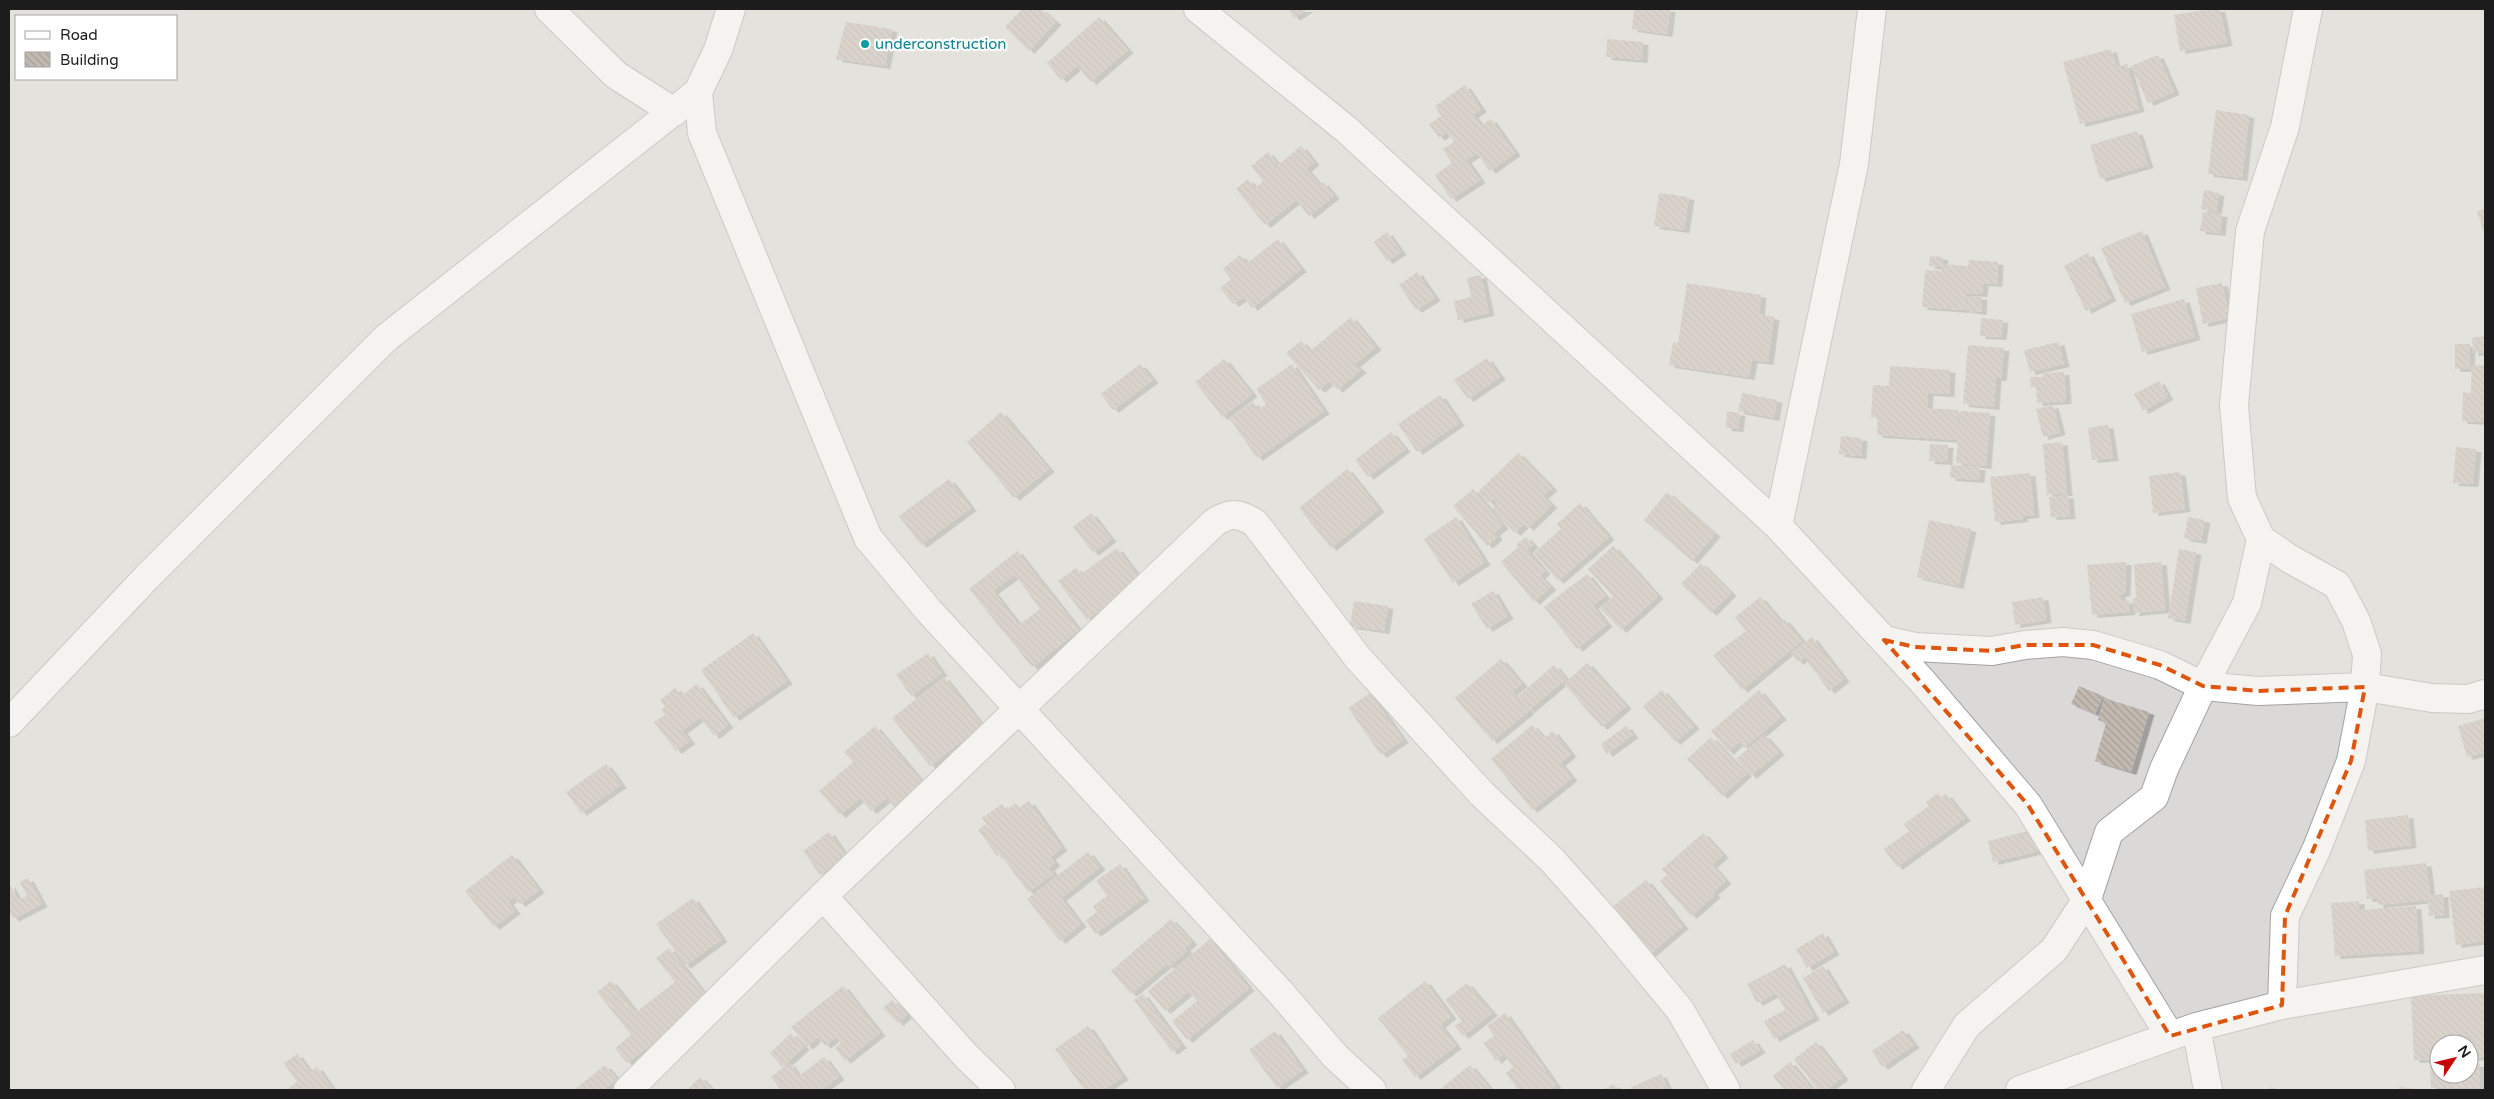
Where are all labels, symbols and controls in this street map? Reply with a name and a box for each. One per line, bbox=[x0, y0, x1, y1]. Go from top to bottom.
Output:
legend bbox=[15, 15, 178, 80]
text: Road bbox=[60, 26, 98, 44]
place label: underconstruction bbox=[875, 35, 1006, 53]
marker: underconstruction bbox=[859, 38, 871, 50]
text: Building bbox=[60, 51, 119, 69]
north arrow bbox=[2429, 1034, 2479, 1084]
text: N bbox=[2454, 1042, 2474, 1061]

